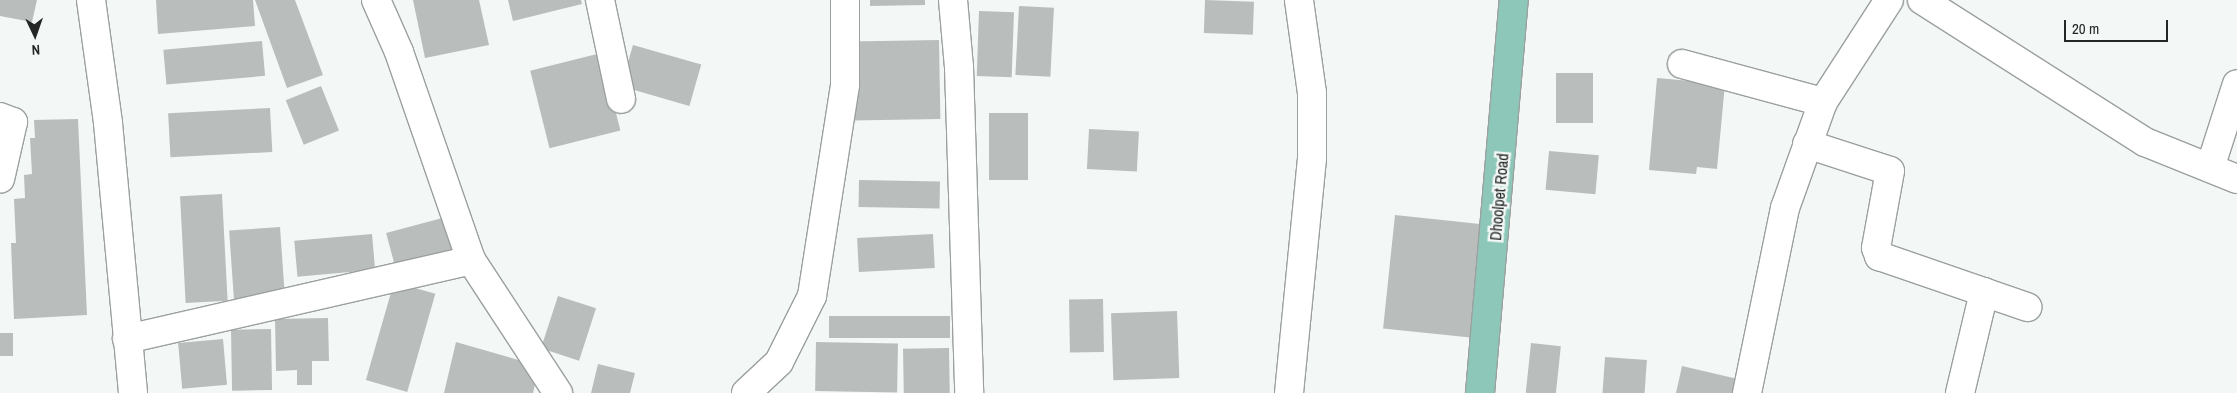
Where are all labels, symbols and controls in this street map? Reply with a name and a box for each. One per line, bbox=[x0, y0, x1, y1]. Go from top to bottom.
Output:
north arrow bbox=[10, 10, 60, 60]
scale bar bbox=[2067, 10, 2171, 42]
text: 20 m bbox=[2072, 18, 2099, 39]
text: N bbox=[31, 41, 40, 59]
street label: Dhoolpet Road bbox=[1486, 153, 1512, 241]

